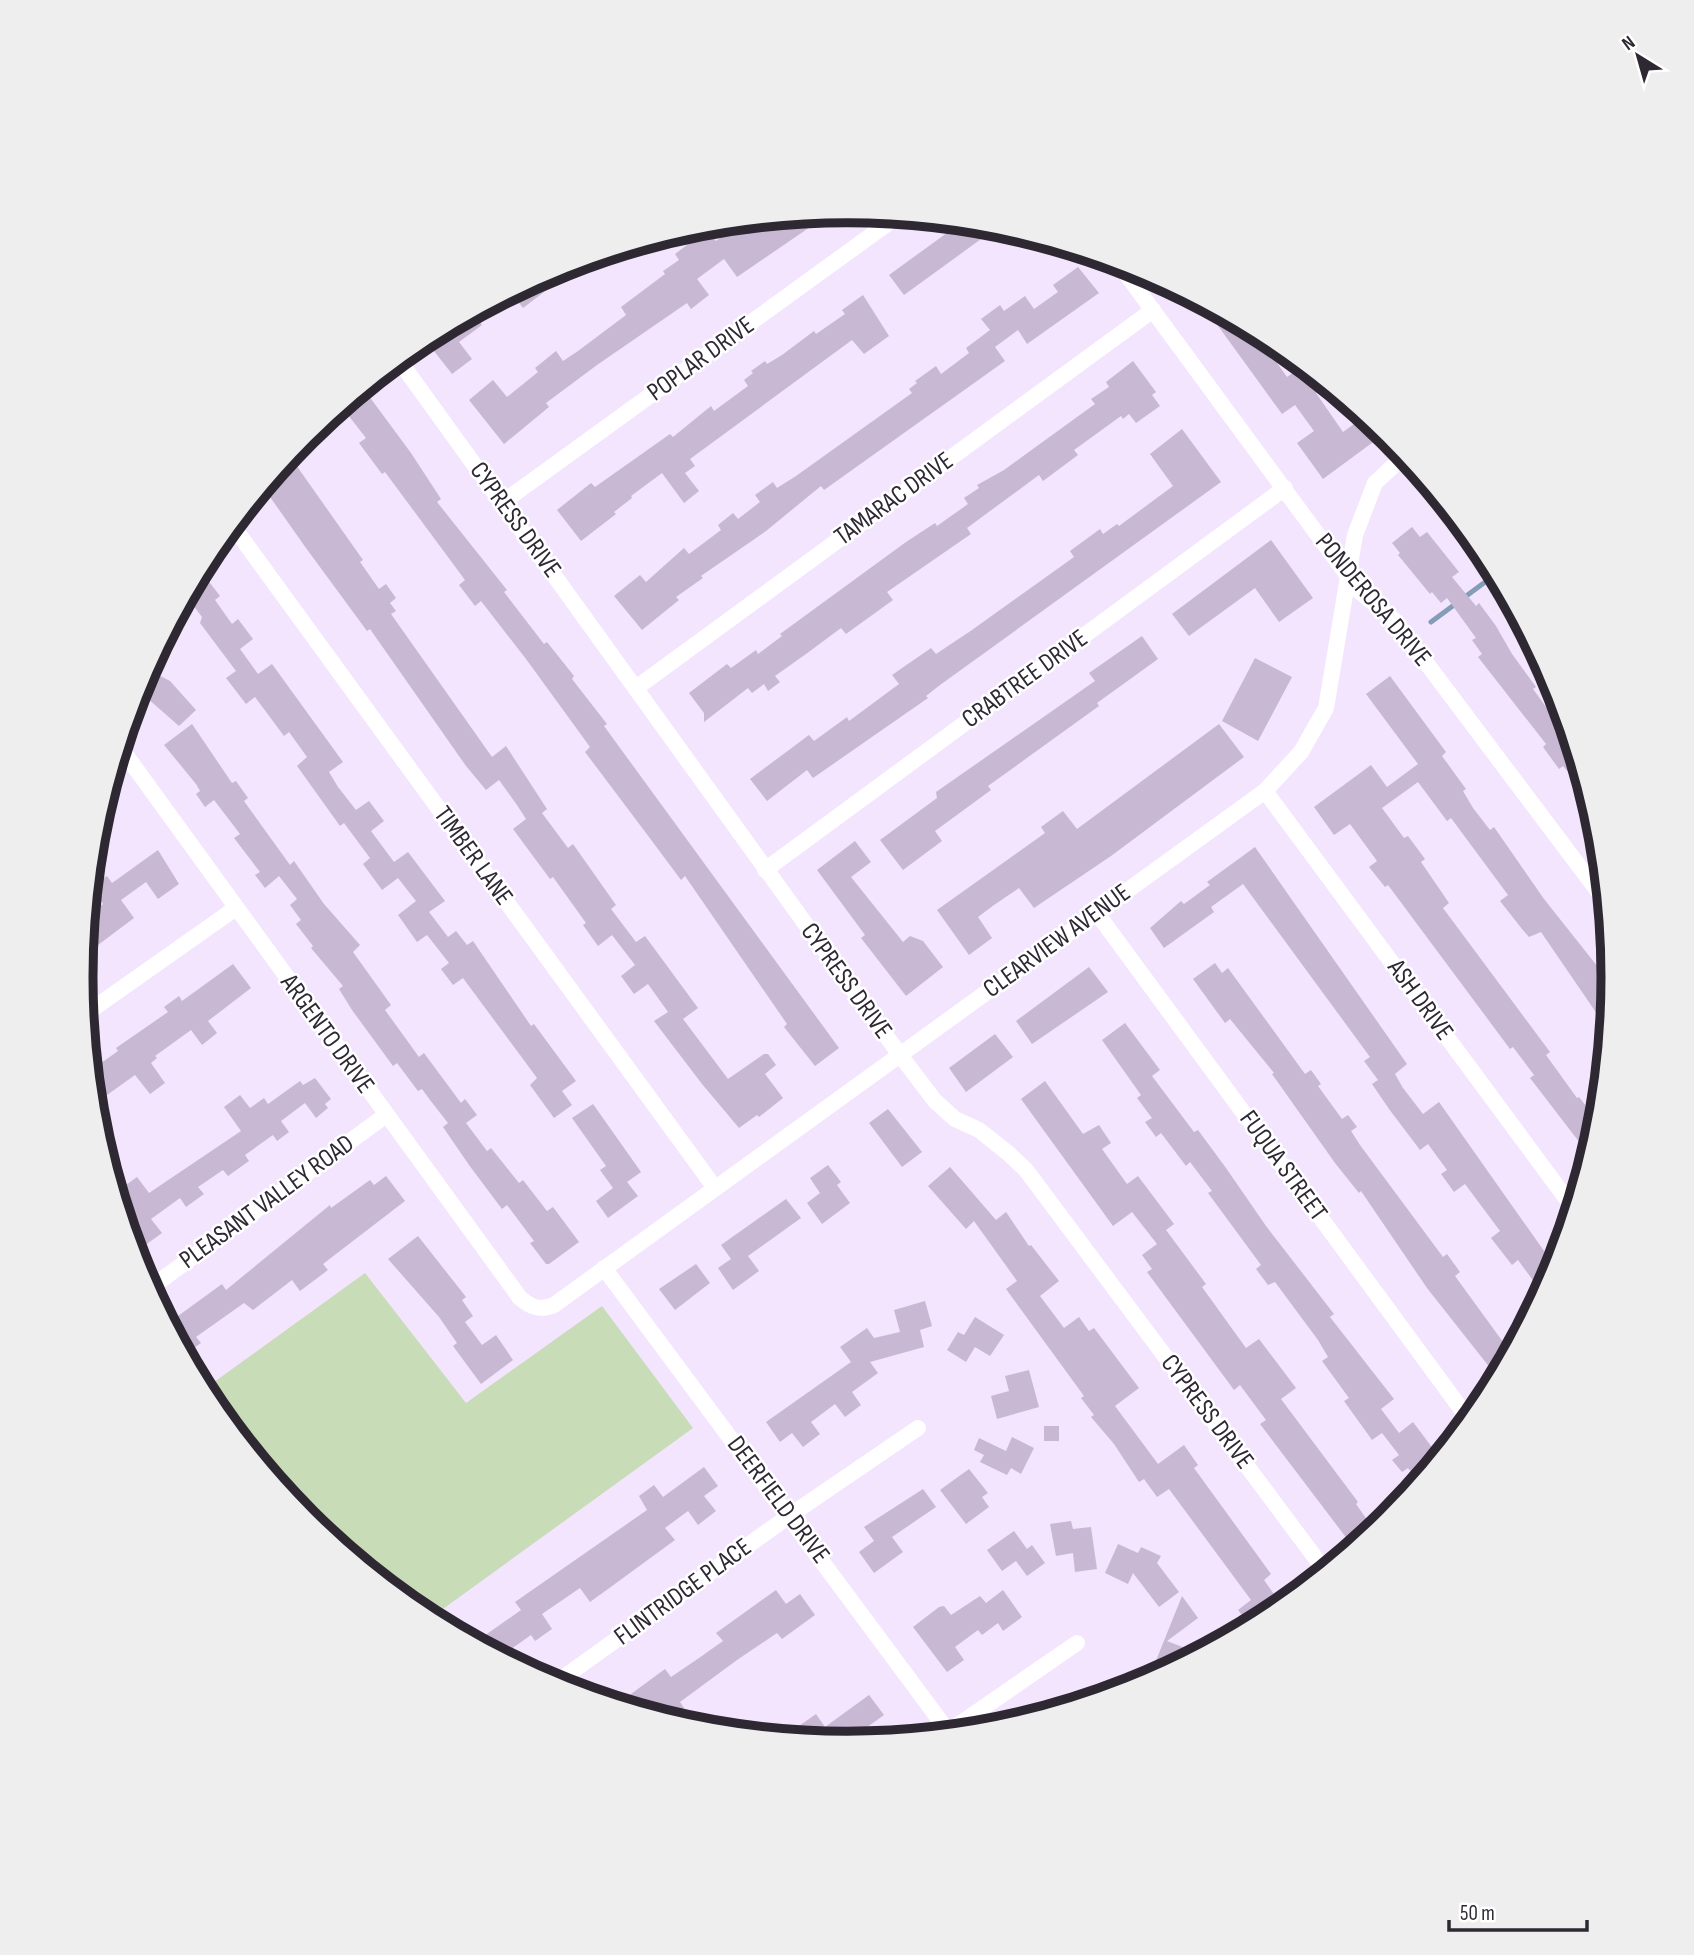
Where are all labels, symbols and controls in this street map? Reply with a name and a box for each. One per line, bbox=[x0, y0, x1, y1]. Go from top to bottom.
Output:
north arrow bbox=[1603, 21, 1673, 91]
text: N bbox=[1618, 31, 1640, 56]
street label: POPLAR DRIVE bbox=[642, 310, 760, 408]
street label: TAMARAC DRIVE bbox=[829, 446, 959, 552]
street label: CYPRESS DRIVE bbox=[463, 456, 567, 584]
street label: PONDEROSA DRIVE bbox=[1308, 527, 1438, 673]
street label: CRABTREE DRIVE bbox=[956, 623, 1094, 735]
street label: TIMBER LANE bbox=[427, 801, 519, 911]
street label: CLEARVIEW AVENUE bbox=[977, 877, 1137, 1005]
street label: CYPRESS DRIVE bbox=[794, 917, 898, 1045]
street label: ASH DRIVE bbox=[1380, 953, 1460, 1046]
street label: ARGENTO DRIVE bbox=[273, 968, 381, 1100]
street label: FUQUA STREET bbox=[1233, 1105, 1333, 1227]
street label: PLEASANT VALLEY ROAD bbox=[174, 1128, 360, 1276]
street label: CYPRESS DRIVE bbox=[1154, 1349, 1260, 1475]
street label: DEERFIELD DRIVE bbox=[720, 1430, 836, 1570]
street label: FLINTRIDGE PLACE bbox=[608, 1532, 758, 1652]
scale bar bbox=[1449, 1888, 1587, 1932]
text: 50 m bbox=[1460, 1901, 1495, 1926]

